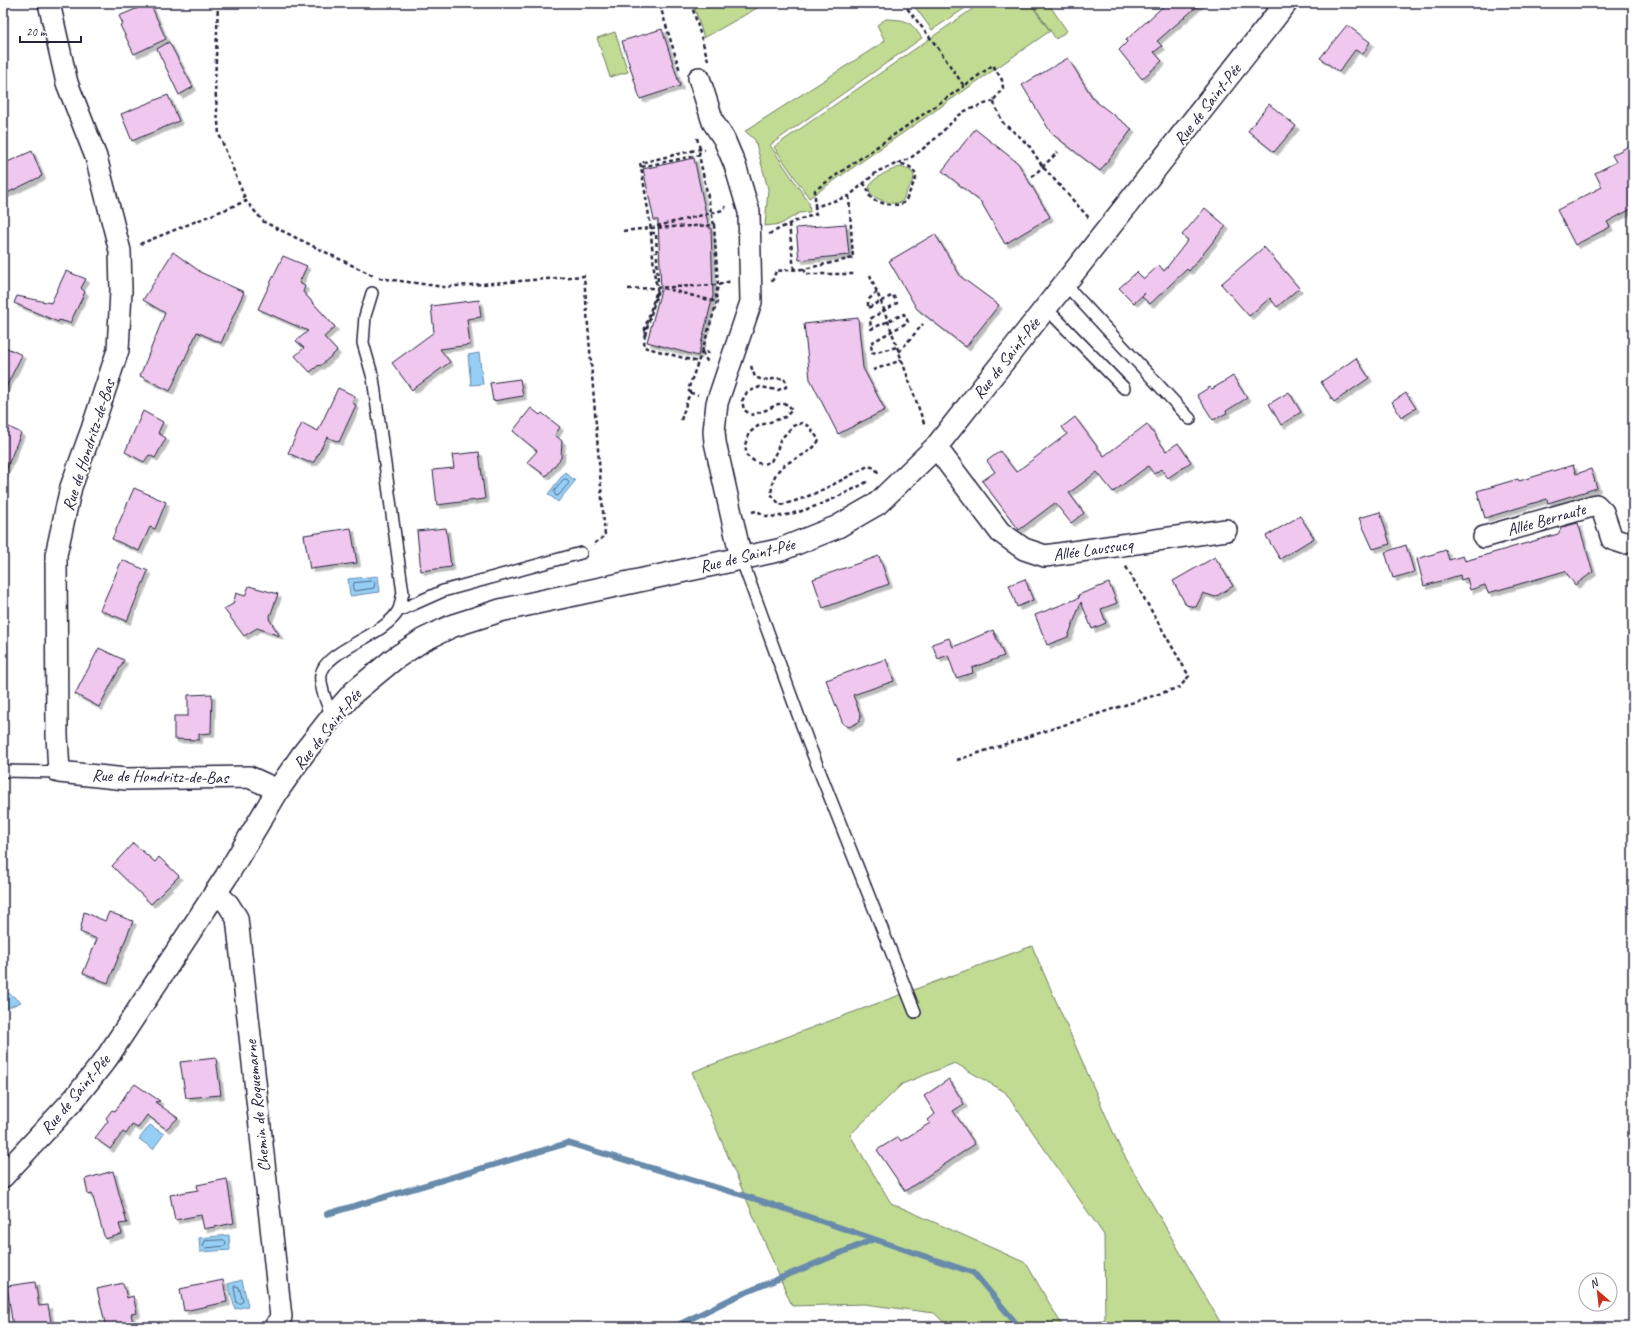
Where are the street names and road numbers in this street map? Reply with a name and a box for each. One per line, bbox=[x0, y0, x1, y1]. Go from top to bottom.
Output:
street label: Rue de Saint-Pée bbox=[1169, 58, 1247, 149]
street label: Rue de Saint-Pée bbox=[968, 312, 1046, 403]
street label: Rue de Hondritz-de-Bas bbox=[57, 375, 120, 513]
street label: Allée Berraute bbox=[1505, 498, 1589, 541]
street label: Rue de Saint-Pée bbox=[697, 533, 798, 577]
street label: Allée Laussucq bbox=[1052, 533, 1136, 565]
street label: Rue de Saint-Pée bbox=[289, 684, 367, 774]
street label: Rue de Hondritz-de-Bas bbox=[92, 765, 231, 788]
street label: Chemin de Roquemarne bbox=[240, 1037, 275, 1173]
street label: Rue de Saint-Pée bbox=[36, 1049, 116, 1138]

